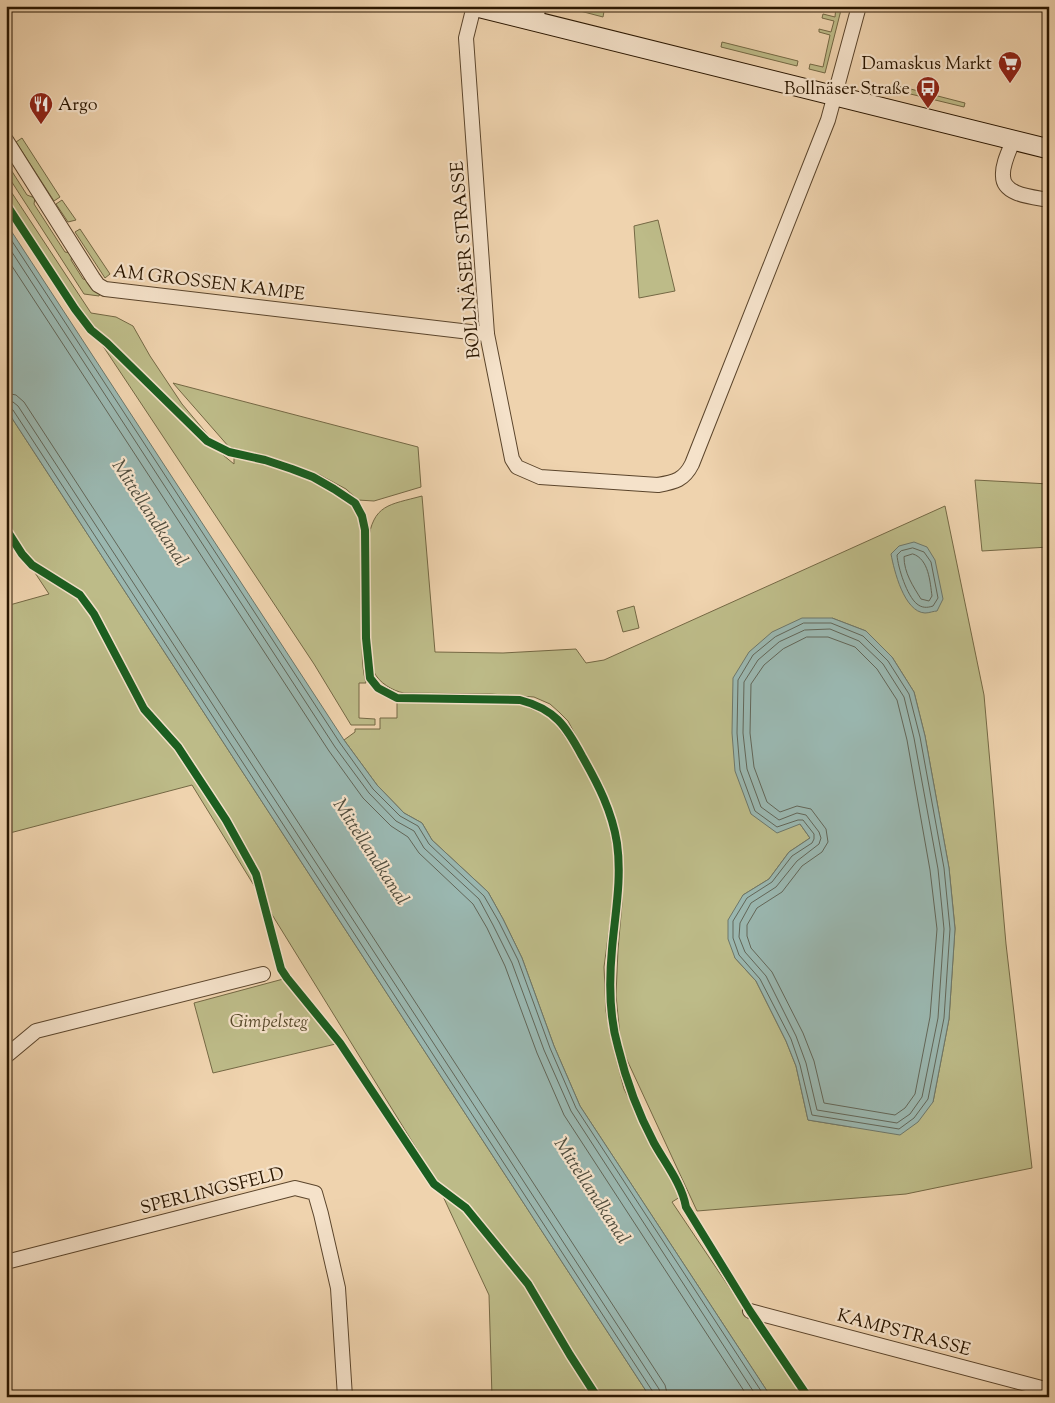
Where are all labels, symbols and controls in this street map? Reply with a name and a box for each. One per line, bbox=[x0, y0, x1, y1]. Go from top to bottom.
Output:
supermarket icon: Damaskus Markt bbox=[997, 50, 1023, 84]
place label: Damaskus Markt bbox=[861, 52, 992, 78]
bus stop icon: Bollnäser Straße bbox=[915, 75, 941, 109]
place label: Bollnäser Straße bbox=[784, 77, 910, 103]
restaurant icon: Argo bbox=[28, 91, 54, 125]
place label: Argo bbox=[58, 93, 98, 119]
street label: BOLLNÄSER STRASSE bbox=[445, 160, 489, 360]
street label: AM GROSSEN KAMPE bbox=[111, 259, 306, 309]
water label: Mittellandkanal bbox=[104, 455, 194, 572]
water label: Mittellandkanal bbox=[325, 794, 415, 911]
park label: Gimpelsteg bbox=[230, 1010, 309, 1036]
water label: Mittellandkanal bbox=[546, 1133, 636, 1250]
street label: SPERLINGSFELD bbox=[138, 1162, 287, 1222]
street label: KAMPSTRASSE bbox=[834, 1304, 973, 1364]

